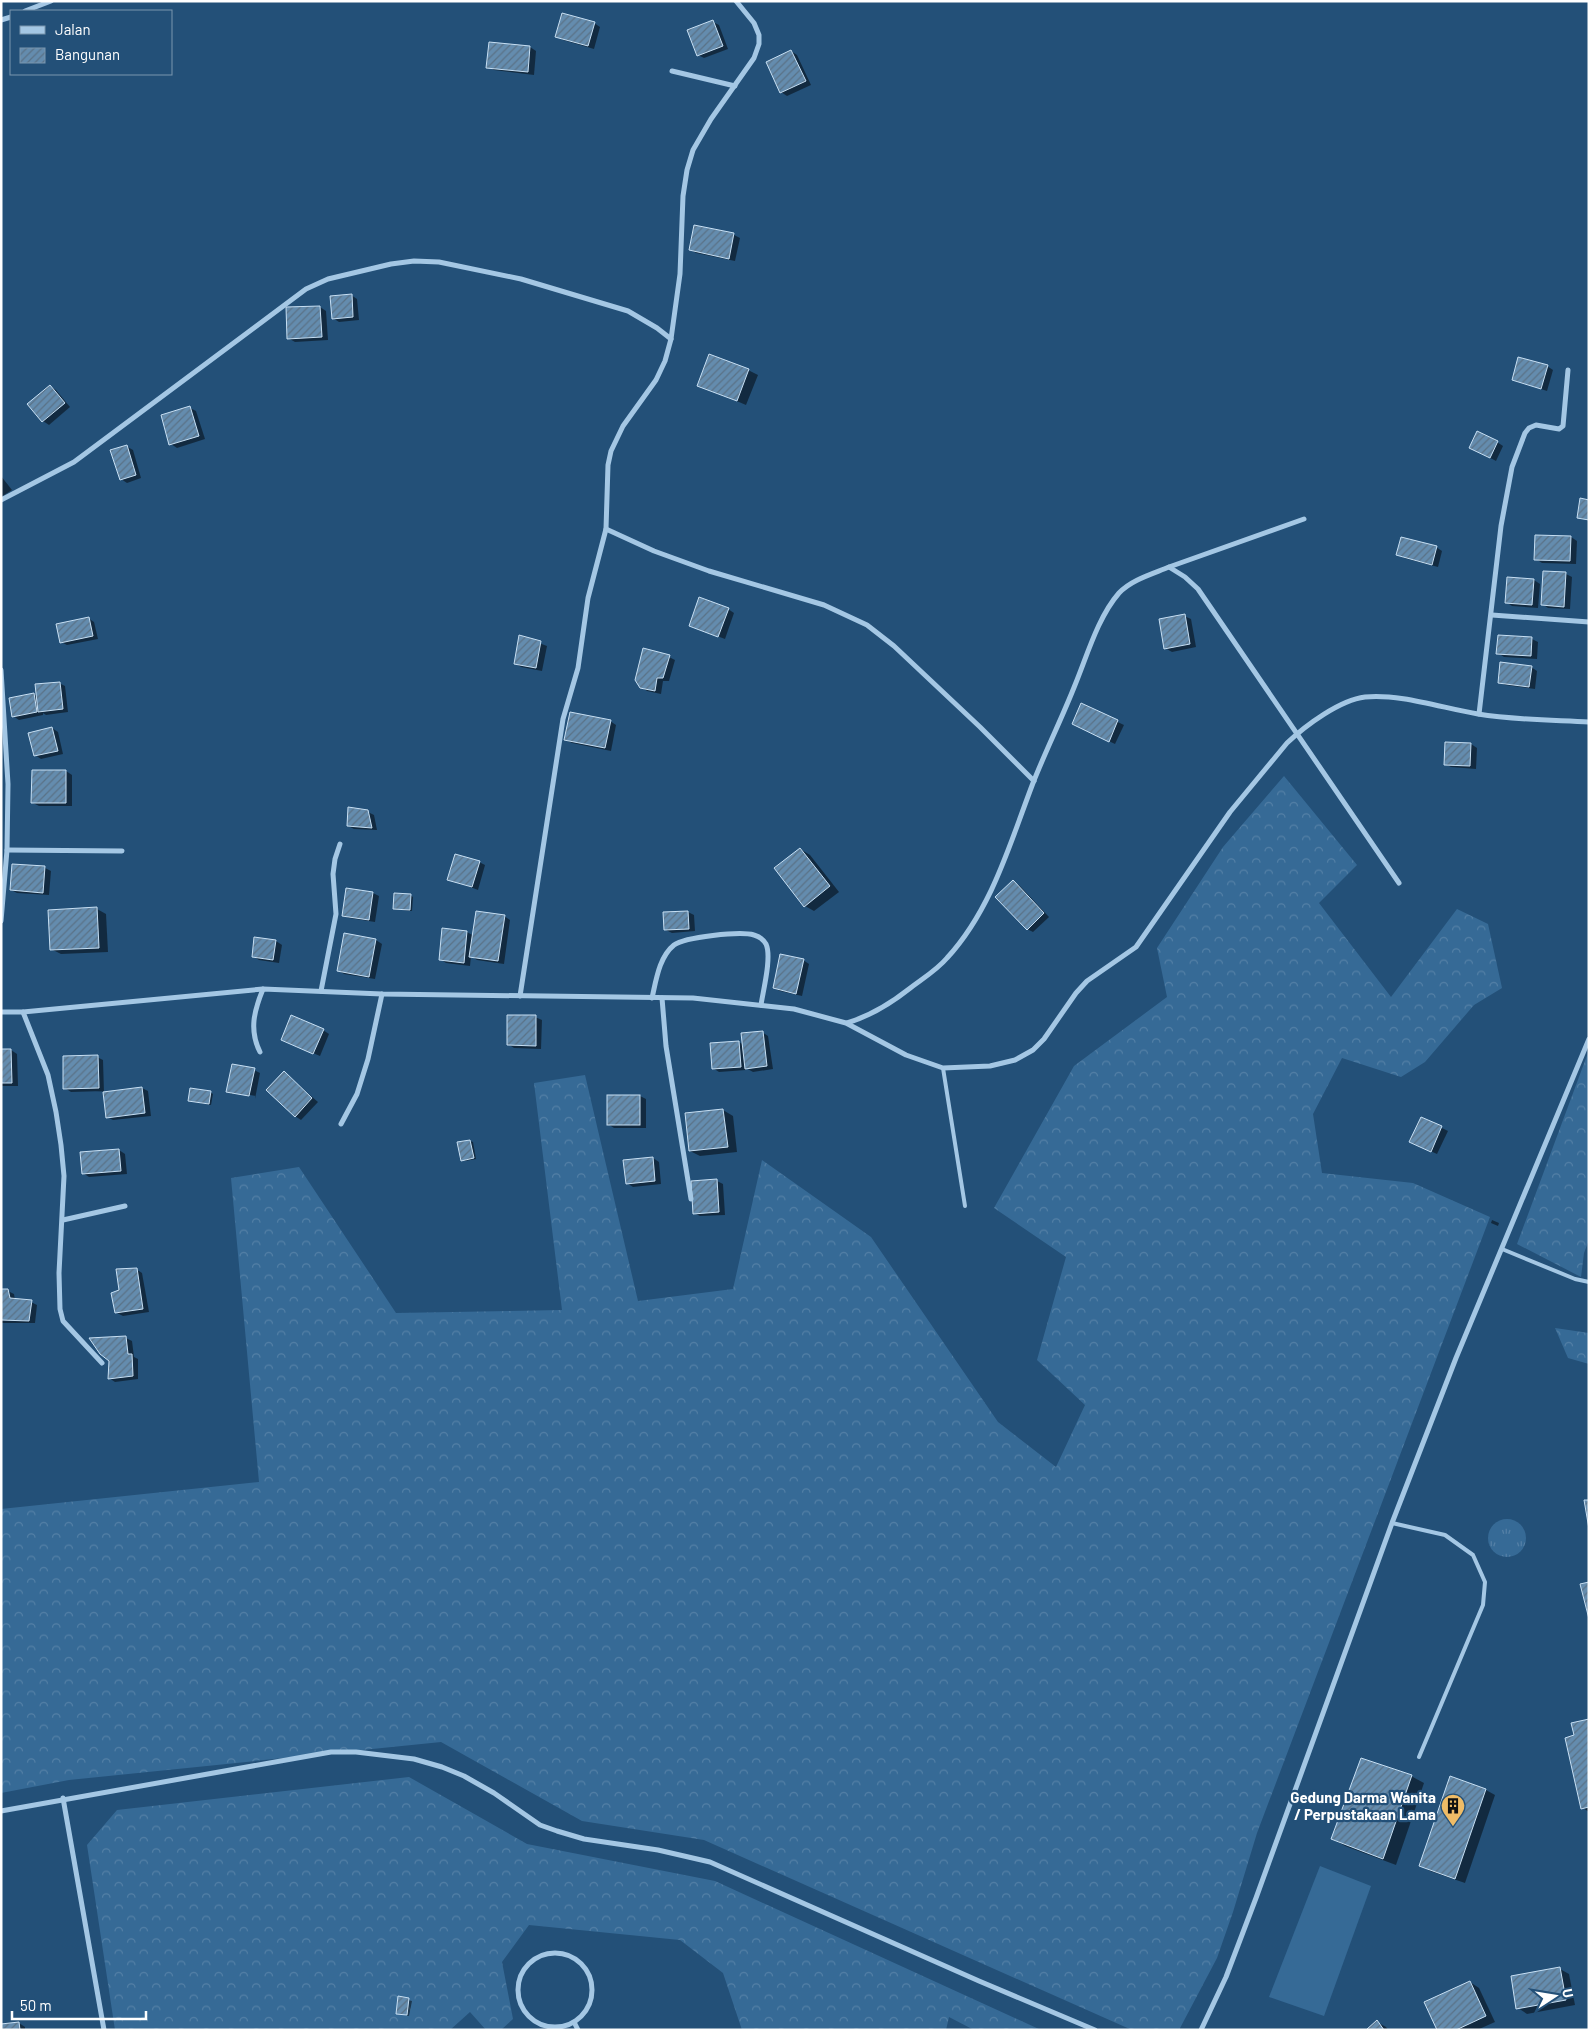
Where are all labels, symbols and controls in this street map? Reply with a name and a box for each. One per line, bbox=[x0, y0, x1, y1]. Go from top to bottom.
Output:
legend bbox=[10, 10, 172, 75]
text: Jalan bbox=[55, 20, 91, 38]
text: Bangunan bbox=[55, 45, 120, 63]
place label: Gedung Darma Wanita / Perpustakaan Lama bbox=[1290, 1788, 1436, 1823]
building icon: Gedung Darma Wanita / Perpustakaan Lama bbox=[1440, 1793, 1466, 1827]
north arrow bbox=[1530, 1971, 1580, 2021]
text: U bbox=[1559, 1987, 1577, 1999]
scale bar bbox=[12, 1988, 146, 2020]
text: 50 m bbox=[20, 1996, 52, 2014]

